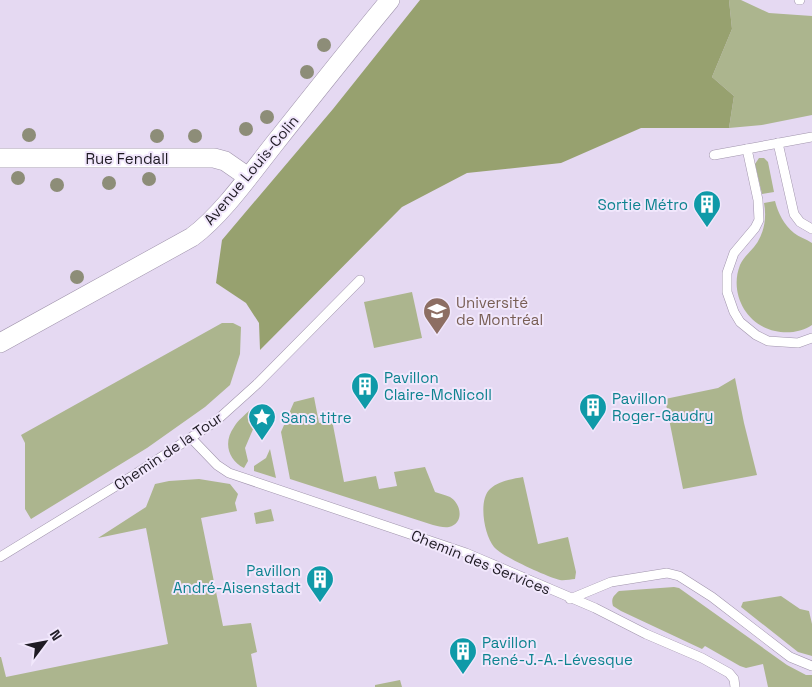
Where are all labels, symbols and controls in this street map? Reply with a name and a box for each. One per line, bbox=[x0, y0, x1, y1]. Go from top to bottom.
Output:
street label: Avenue Louis-Colin bbox=[200, 111, 302, 229]
street label: Rue Fendall bbox=[85, 149, 169, 168]
building icon: Sortie Métro bbox=[692, 189, 722, 228]
place label: Sortie Métro bbox=[597, 195, 688, 214]
place label: Université de Montréal bbox=[456, 293, 543, 329]
school or university icon: Université de Montréal bbox=[422, 296, 452, 335]
place label: Pavillon Claire-McNicoll bbox=[384, 368, 492, 404]
building icon: Pavillon Claire-McNicoll bbox=[350, 371, 380, 410]
place label: Pavillon Roger-Gaudry bbox=[612, 389, 713, 425]
building icon: Pavillon Roger-Gaudry bbox=[578, 392, 608, 431]
place icon: Sans titre bbox=[247, 402, 277, 441]
street label: Chemin de la Tour bbox=[110, 407, 226, 494]
place label: Sans titre bbox=[281, 408, 352, 427]
street label: Chemin des Services bbox=[408, 525, 554, 599]
place label: Pavillon André-Aisenstadt bbox=[173, 561, 301, 597]
building icon: Pavillon André-Aisenstadt bbox=[305, 564, 335, 603]
north arrow bbox=[20, 617, 70, 667]
text: N bbox=[46, 626, 66, 644]
place label: Pavillon René-J.-A.-Lévesque bbox=[482, 633, 633, 669]
building icon: Pavillon René-J.-A.-Lévesque bbox=[448, 636, 478, 675]

